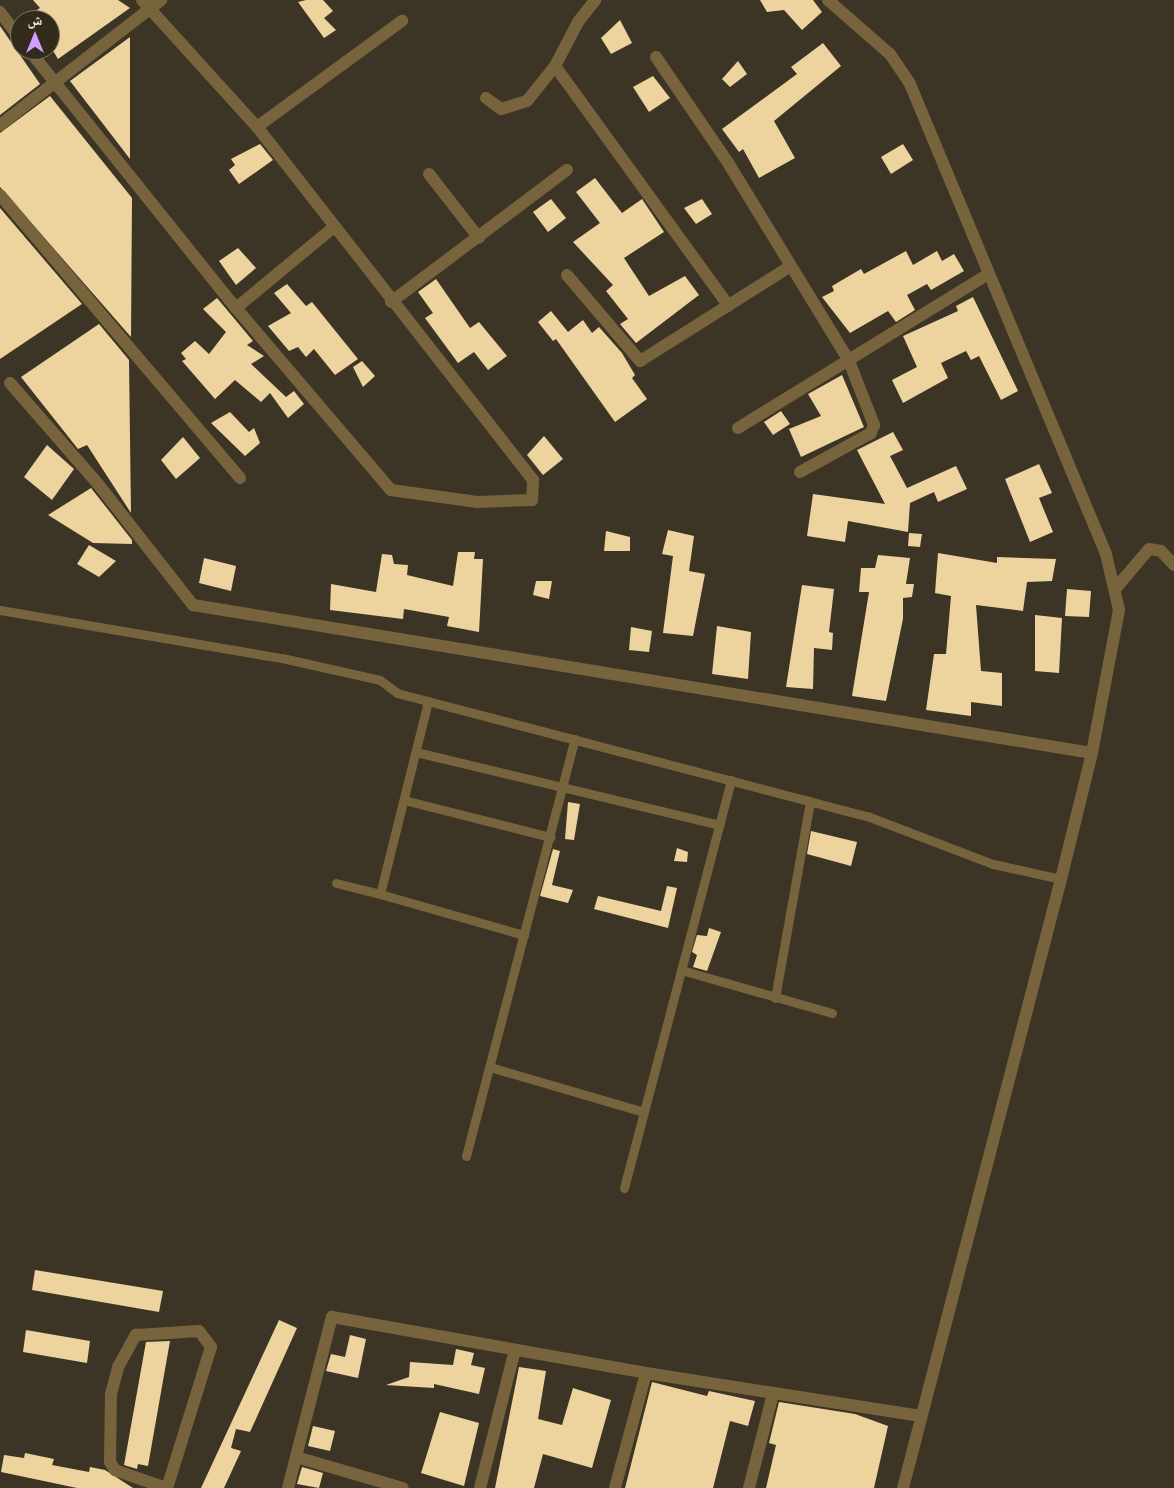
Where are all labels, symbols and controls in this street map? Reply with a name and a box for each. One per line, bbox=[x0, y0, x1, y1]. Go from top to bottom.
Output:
north arrow bbox=[10, 10, 60, 60]
text: ش bbox=[28, 13, 42, 28]

